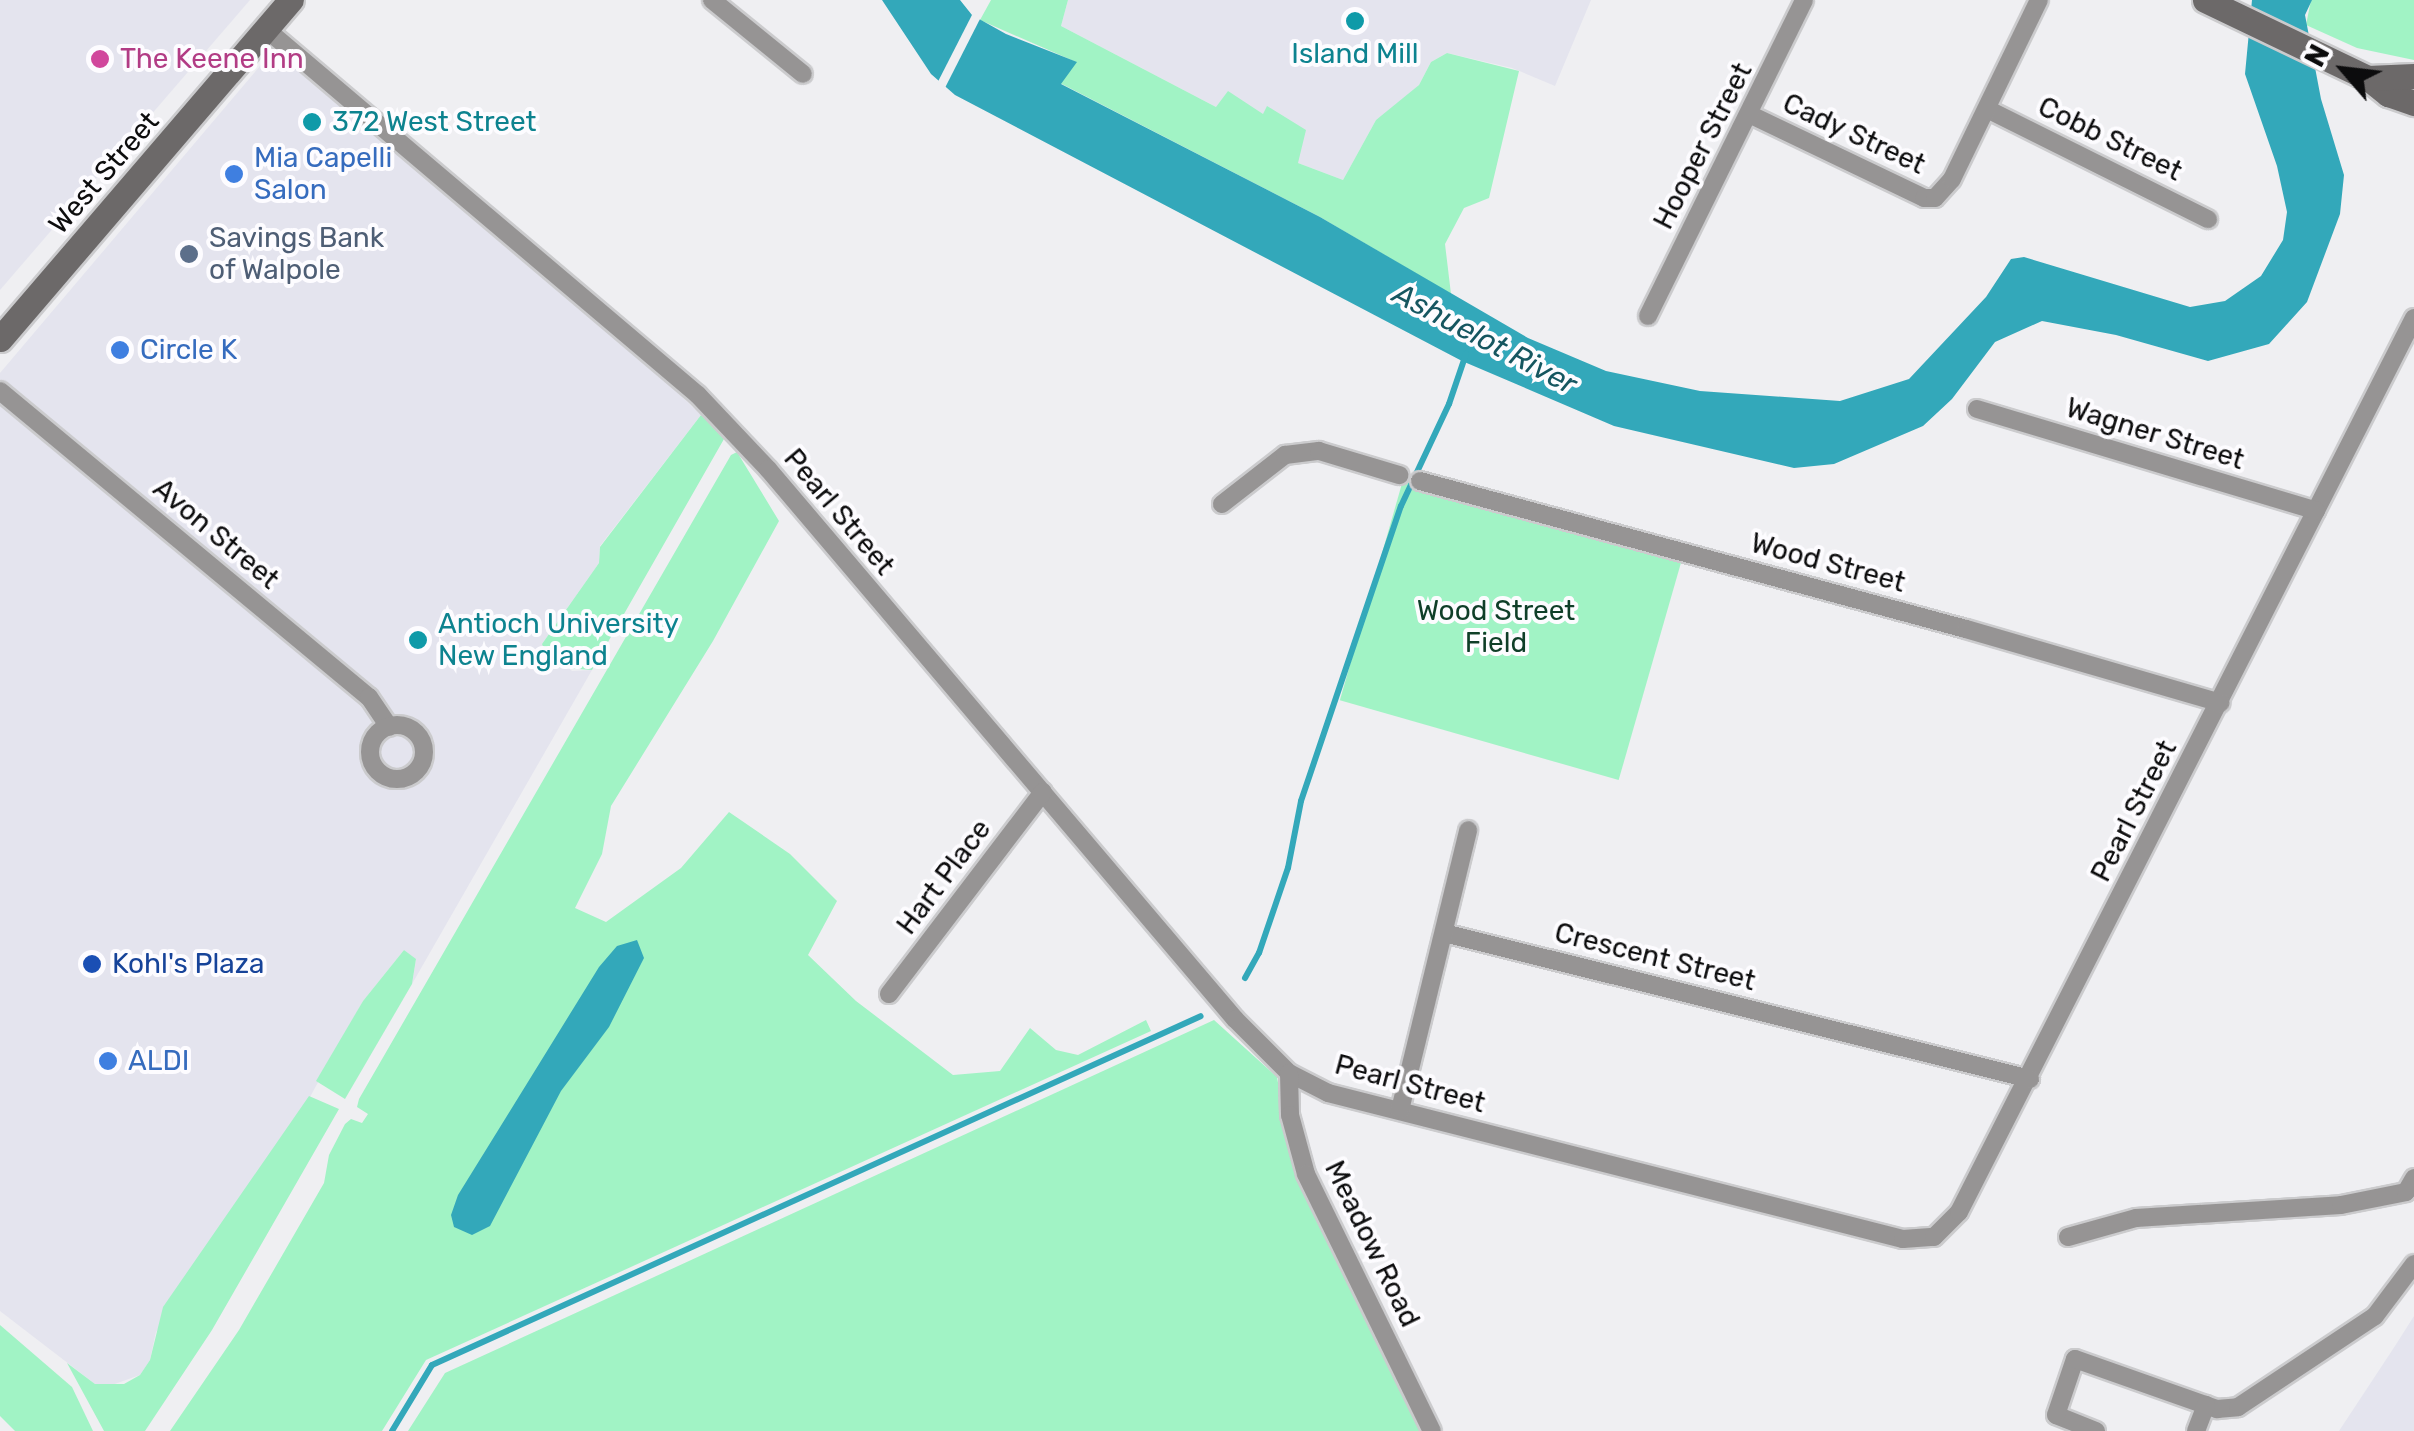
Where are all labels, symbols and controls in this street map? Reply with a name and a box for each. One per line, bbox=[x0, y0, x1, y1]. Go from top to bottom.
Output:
marker: Island Mill bbox=[1344, 10, 1366, 32]
north arrow bbox=[2294, 20, 2394, 120]
place label: Island Mill bbox=[1291, 37, 1419, 71]
text: N bbox=[2298, 39, 2336, 72]
place label: The Keene Inn bbox=[120, 42, 304, 76]
marker: The Keene Inn bbox=[89, 48, 111, 70]
street label: Hooper Street bbox=[1647, 57, 1759, 235]
street label: Cady Street bbox=[1777, 86, 1931, 182]
street label: Cobb Street bbox=[2033, 90, 2187, 188]
street label: West Street bbox=[42, 105, 166, 241]
place label: 372 West Street bbox=[332, 105, 537, 139]
marker: 372 West Street bbox=[301, 111, 323, 133]
place label: Mia Capelli Salon bbox=[254, 141, 392, 207]
marker: Mia Capelli Salon bbox=[223, 163, 245, 185]
place label: Savings Bank of Walpole bbox=[209, 221, 384, 287]
marker: Savings Bank of Walpole bbox=[178, 243, 200, 265]
water label: Ashuelot River bbox=[1387, 275, 1583, 403]
place label: Circle K bbox=[140, 333, 237, 367]
marker: Circle K bbox=[109, 339, 131, 361]
street label: Wagner Street bbox=[2062, 391, 2248, 477]
street label: Pearl Street bbox=[777, 442, 901, 582]
street label: Avon Street bbox=[146, 472, 286, 596]
street label: Wood Street bbox=[1747, 526, 1909, 600]
park label: Wood Street Field bbox=[1417, 594, 1575, 660]
place label: Antioch University New England bbox=[438, 607, 679, 673]
marker: Antioch University New England bbox=[407, 629, 429, 651]
street label: Pearl Street bbox=[2084, 735, 2184, 887]
street label: Hart Place bbox=[890, 813, 998, 941]
street label: Crescent Street bbox=[1551, 916, 1759, 998]
place label: Kohl's Plaza bbox=[112, 947, 265, 981]
marker: Kohl's Plaza bbox=[81, 953, 103, 975]
place label: ALDI bbox=[128, 1044, 189, 1078]
street label: Pearl Street bbox=[1331, 1048, 1489, 1120]
marker: ALDI bbox=[97, 1050, 119, 1072]
street label: Meadow Road bbox=[1317, 1155, 1427, 1333]

